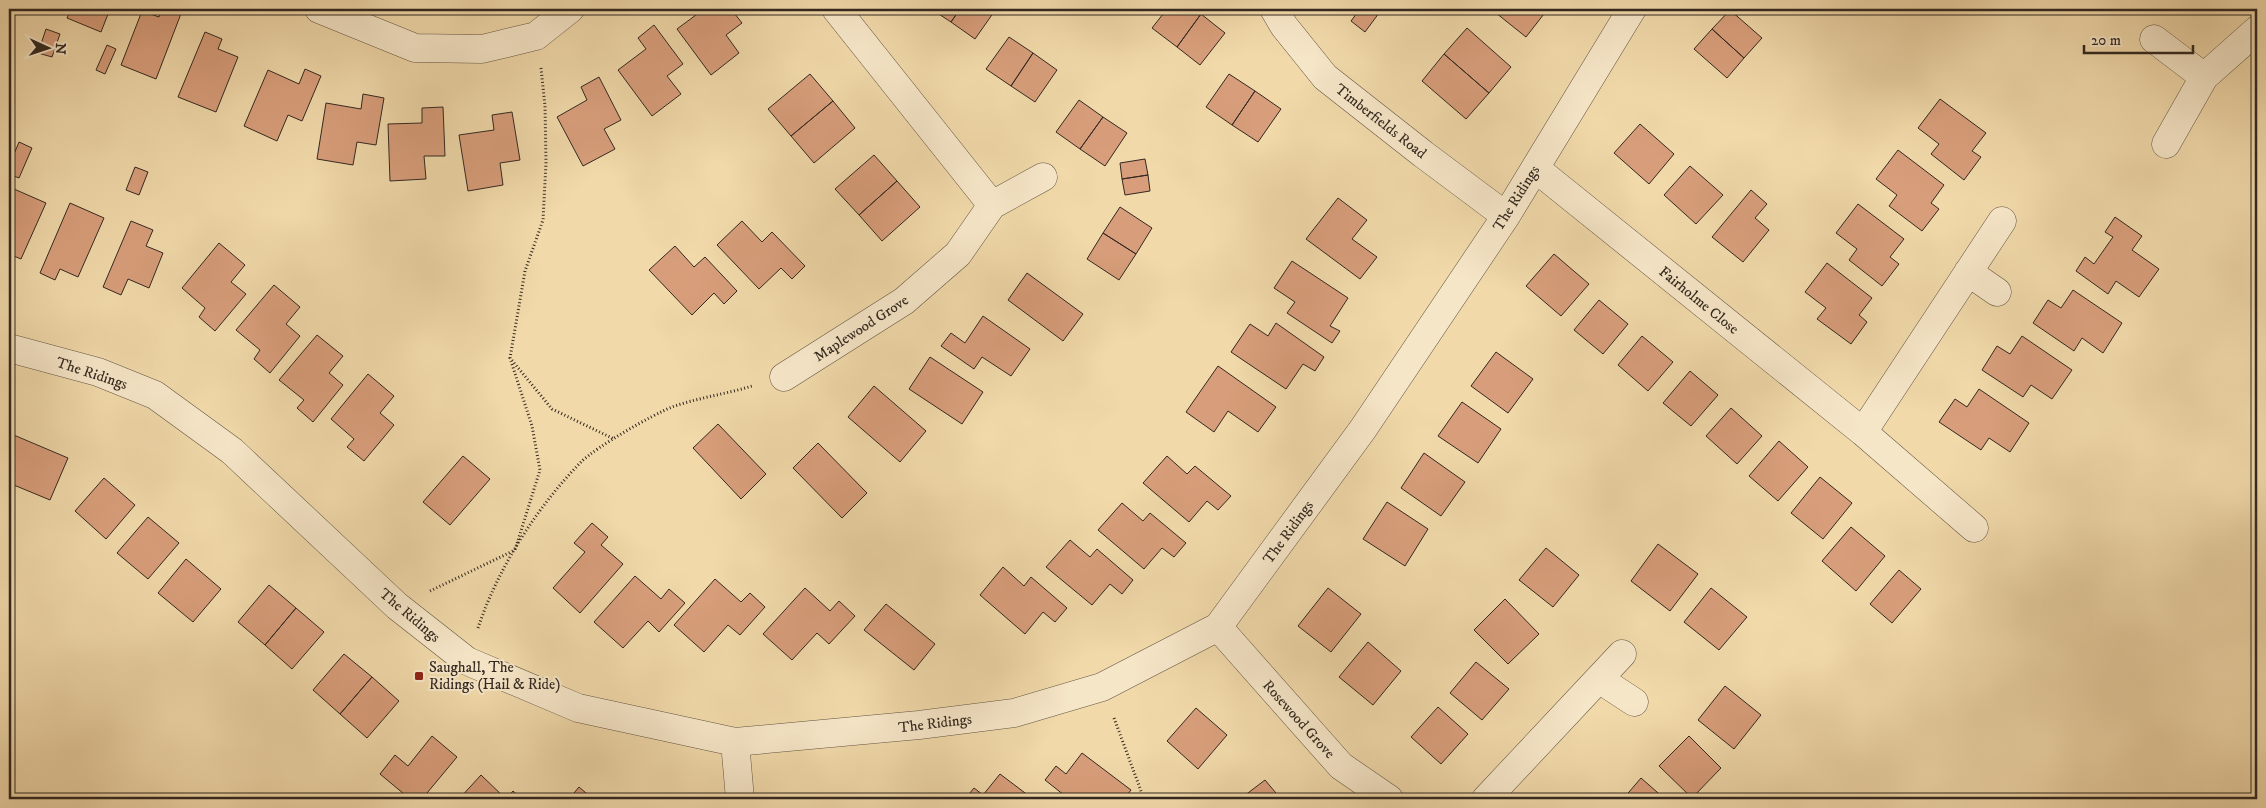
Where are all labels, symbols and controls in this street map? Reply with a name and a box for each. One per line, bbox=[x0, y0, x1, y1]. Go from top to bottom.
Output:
north arrow bbox=[22, 22, 72, 72]
scale bar bbox=[2084, 22, 2192, 54]
text: 20 m bbox=[2091, 31, 2121, 50]
text: N bbox=[51, 42, 69, 55]
street label: Timberfields Road bbox=[1331, 80, 1431, 163]
street label: The Ridings bbox=[1489, 162, 1544, 235]
street label: Fairholme Close bbox=[1655, 262, 1743, 338]
street label: Maplewood Grove bbox=[810, 291, 912, 366]
street label: The Ridings bbox=[54, 353, 130, 394]
street label: The Ridings bbox=[1259, 497, 1318, 568]
street label: The Ridings bbox=[375, 584, 444, 646]
place label: Saughall, The Ridings (Hail & Ride) bbox=[429, 658, 560, 694]
marker: Saughall, The Ridings (Hail & Ride) bbox=[413, 670, 425, 682]
street label: Rosewood Grove bbox=[1258, 676, 1339, 763]
street label: The Ridings bbox=[897, 710, 973, 737]

